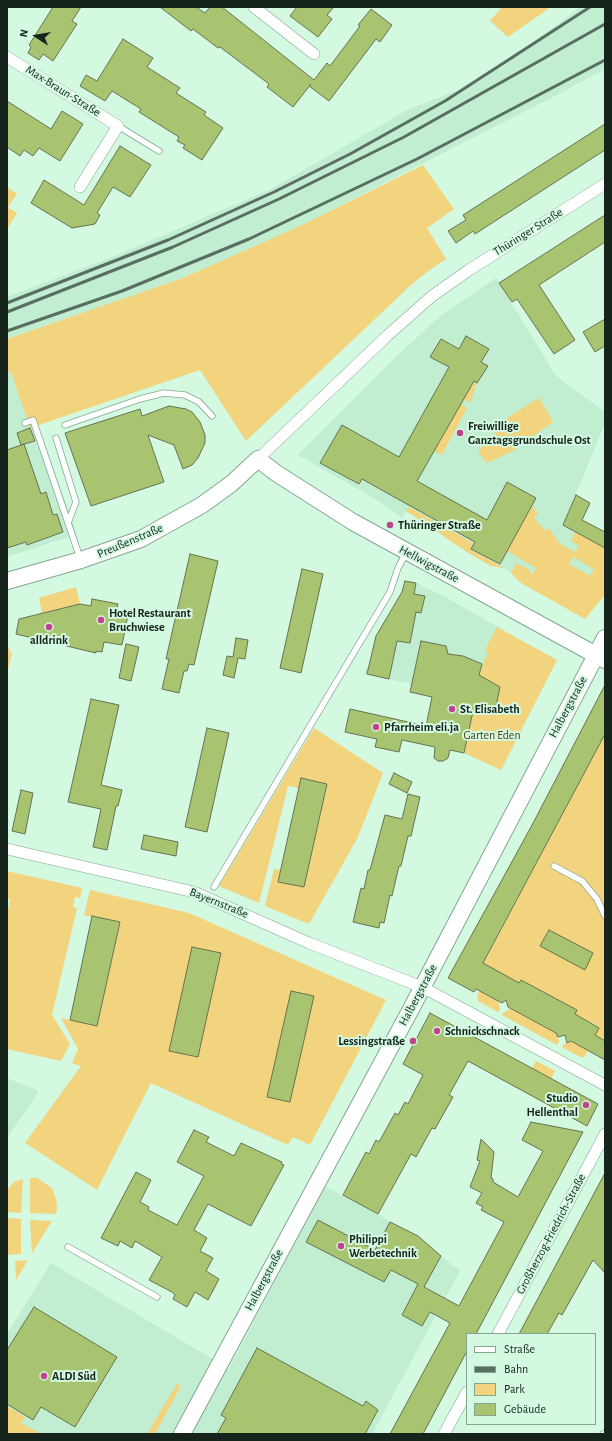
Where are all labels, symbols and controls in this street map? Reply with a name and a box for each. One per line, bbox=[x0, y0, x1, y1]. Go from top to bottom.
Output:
north arrow bbox=[16, 16, 56, 56]
text: N bbox=[18, 29, 30, 38]
street label: Max-Braun-Straße bbox=[23, 62, 103, 120]
street label: Thüringer Straße bbox=[491, 205, 565, 259]
place label: Freiwillige Ganztagsgrundschule Ost bbox=[468, 419, 591, 447]
marker: Freiwillige Ganztagsgrundschule Ost bbox=[455, 428, 465, 438]
place label: Thüringer Straße bbox=[398, 518, 481, 532]
marker: Thüringer Straße bbox=[385, 520, 395, 530]
street label: Preußenstraße bbox=[95, 521, 165, 561]
street label: Hellwigstraße bbox=[396, 542, 462, 586]
place label: Hotel Restaurant Bruchwiese bbox=[109, 606, 191, 634]
marker: Hotel Restaurant Bruchwiese bbox=[96, 615, 106, 625]
marker: alldrink bbox=[44, 622, 54, 632]
place label: alldrink bbox=[30, 633, 68, 647]
street label: Halbergstraße bbox=[546, 674, 590, 740]
place label: St. Elisabeth bbox=[460, 702, 520, 716]
marker: St. Elisabeth bbox=[447, 704, 457, 714]
place label: Pfarrheim eli.ja bbox=[384, 720, 459, 734]
marker: Pfarrheim eli.ja bbox=[371, 722, 381, 732]
park label: Garten Eden bbox=[463, 728, 521, 742]
street label: Bayernstraße bbox=[187, 885, 251, 921]
street label: Halbergstraße bbox=[396, 962, 440, 1028]
place label: Schnickschnack bbox=[445, 1024, 520, 1038]
marker: Schnickschnack bbox=[432, 1026, 442, 1036]
place label: Lessingstraße bbox=[338, 1034, 405, 1048]
marker: Lessingstraße bbox=[408, 1036, 418, 1046]
place label: Studio Hellenthal bbox=[527, 1091, 578, 1119]
marker: Studio Hellenthal bbox=[581, 1100, 591, 1110]
street label: Großherzog-Friedrich-Straße bbox=[513, 1171, 589, 1297]
place label: Philippi Werbetechnik bbox=[349, 1232, 417, 1260]
marker: Philippi Werbetechnik bbox=[336, 1241, 346, 1251]
street label: Halbergstraße bbox=[242, 1247, 286, 1313]
legend bbox=[466, 1333, 596, 1425]
text: Straße bbox=[504, 1343, 535, 1355]
text: Bahn bbox=[504, 1363, 528, 1375]
place label: ALDI Süd bbox=[52, 1369, 96, 1383]
marker: ALDI Süd bbox=[39, 1371, 49, 1381]
text: Park bbox=[504, 1383, 525, 1395]
text: Gebäude bbox=[504, 1403, 546, 1415]

